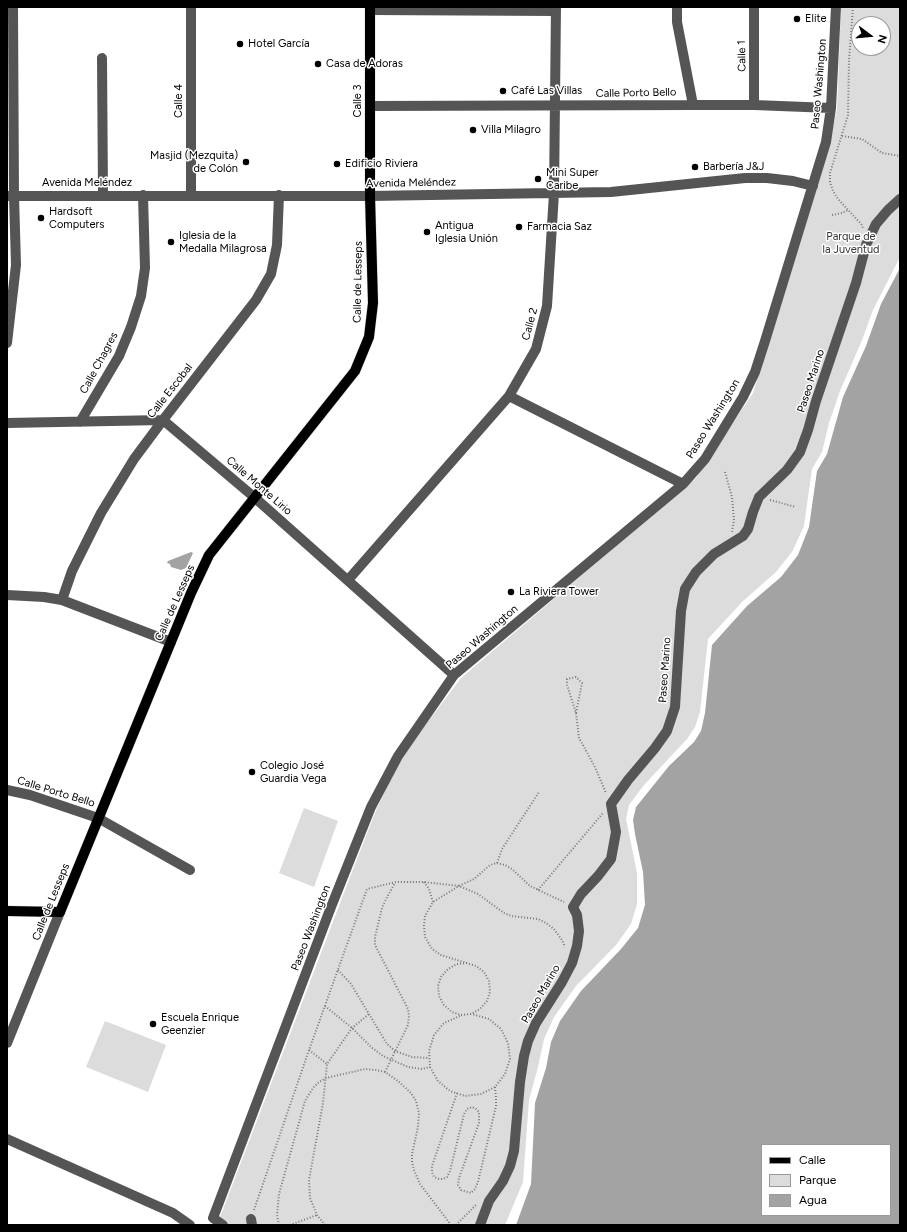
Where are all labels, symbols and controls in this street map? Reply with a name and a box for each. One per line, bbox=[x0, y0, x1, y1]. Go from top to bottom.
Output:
place label: Elite bbox=[805, 12, 827, 26]
marker: Elite bbox=[792, 14, 802, 24]
north arrow bbox=[851, 16, 891, 56]
text: N bbox=[875, 33, 889, 45]
place label: Hotel García bbox=[248, 37, 310, 51]
street label: Paseo Washington bbox=[808, 38, 830, 130]
marker: Hotel García bbox=[235, 39, 245, 49]
street label: Calle 1 bbox=[735, 40, 749, 72]
place label: Casa de Adoras bbox=[326, 57, 403, 71]
marker: Casa de Adoras bbox=[313, 59, 323, 69]
street label: Calle 4 bbox=[172, 84, 186, 118]
street label: Calle 3 bbox=[351, 84, 365, 118]
place label: Café Las Villas bbox=[511, 84, 582, 98]
marker: Café Las Villas bbox=[498, 86, 508, 96]
street label: Calle Porto Bello bbox=[596, 86, 676, 100]
place label: Villa Milagro bbox=[481, 123, 541, 137]
marker: Villa Milagro bbox=[468, 125, 478, 135]
place label: Masjid (Mezquita) de Colón bbox=[150, 149, 238, 175]
marker: Masjid (Mezquita) de Colón bbox=[241, 157, 251, 167]
place label: Edificio Riviera bbox=[345, 157, 418, 171]
marker: Edificio Riviera bbox=[332, 159, 342, 169]
place label: Barbería J&J bbox=[703, 160, 765, 174]
marker: Barbería J&J bbox=[690, 162, 700, 172]
place label: Mini Super Caribe bbox=[546, 166, 598, 192]
marker: Mini Super Caribe bbox=[533, 174, 543, 184]
street label: Avenida Meléndez bbox=[42, 176, 132, 190]
street label: Avenida Meléndez bbox=[366, 176, 456, 190]
place label: Hardsoft Computers bbox=[49, 205, 104, 231]
marker: Hardsoft Computers bbox=[36, 213, 46, 223]
place label: Antigua Iglesia Unión bbox=[435, 219, 498, 245]
place label: Farmacia Saz bbox=[527, 220, 592, 234]
marker: Farmacia Saz bbox=[514, 222, 524, 232]
marker: Antigua Iglesia Unión bbox=[422, 227, 432, 237]
place label: Iglesia de la Medalla Milagrosa bbox=[179, 229, 267, 255]
park label: Parque de la Juventud bbox=[822, 230, 880, 256]
marker: Iglesia de la Medalla Milagrosa bbox=[166, 237, 176, 247]
street label: Calle de Lesseps bbox=[351, 241, 365, 323]
street label: Calle 2 bbox=[519, 306, 541, 342]
street label: Calle Chagres bbox=[77, 330, 121, 396]
street label: Paseo Marino bbox=[795, 348, 827, 414]
street label: Calle Escobal bbox=[145, 361, 195, 421]
street label: Paseo Washington bbox=[683, 377, 743, 461]
street label: Calle Monte Lirio bbox=[223, 454, 295, 518]
street label: Calle de Lesseps bbox=[152, 563, 198, 643]
place label: La Riviera Tower bbox=[519, 585, 599, 599]
marker: La Riviera Tower bbox=[506, 587, 516, 597]
street label: Paseo Washington bbox=[443, 602, 521, 672]
street label: Paseo Marino bbox=[656, 637, 674, 703]
place label: Colegio José Guardia Vega bbox=[260, 759, 326, 785]
marker: Colegio José Guardia Vega bbox=[247, 767, 257, 777]
street label: Calle Porto Bello bbox=[16, 774, 96, 810]
street label: Calle de Lesseps bbox=[30, 862, 72, 942]
street label: Paseo Washington bbox=[289, 883, 333, 973]
street label: Paseo Marino bbox=[519, 962, 563, 1026]
place label: Escuela Enrique Geenzier bbox=[161, 1011, 239, 1037]
marker: Escuela Enrique Geenzier bbox=[148, 1019, 158, 1029]
legend bbox=[761, 1144, 891, 1216]
text: Calle bbox=[799, 1153, 826, 1167]
text: Parque bbox=[799, 1173, 836, 1187]
text: Agua bbox=[799, 1193, 827, 1207]

